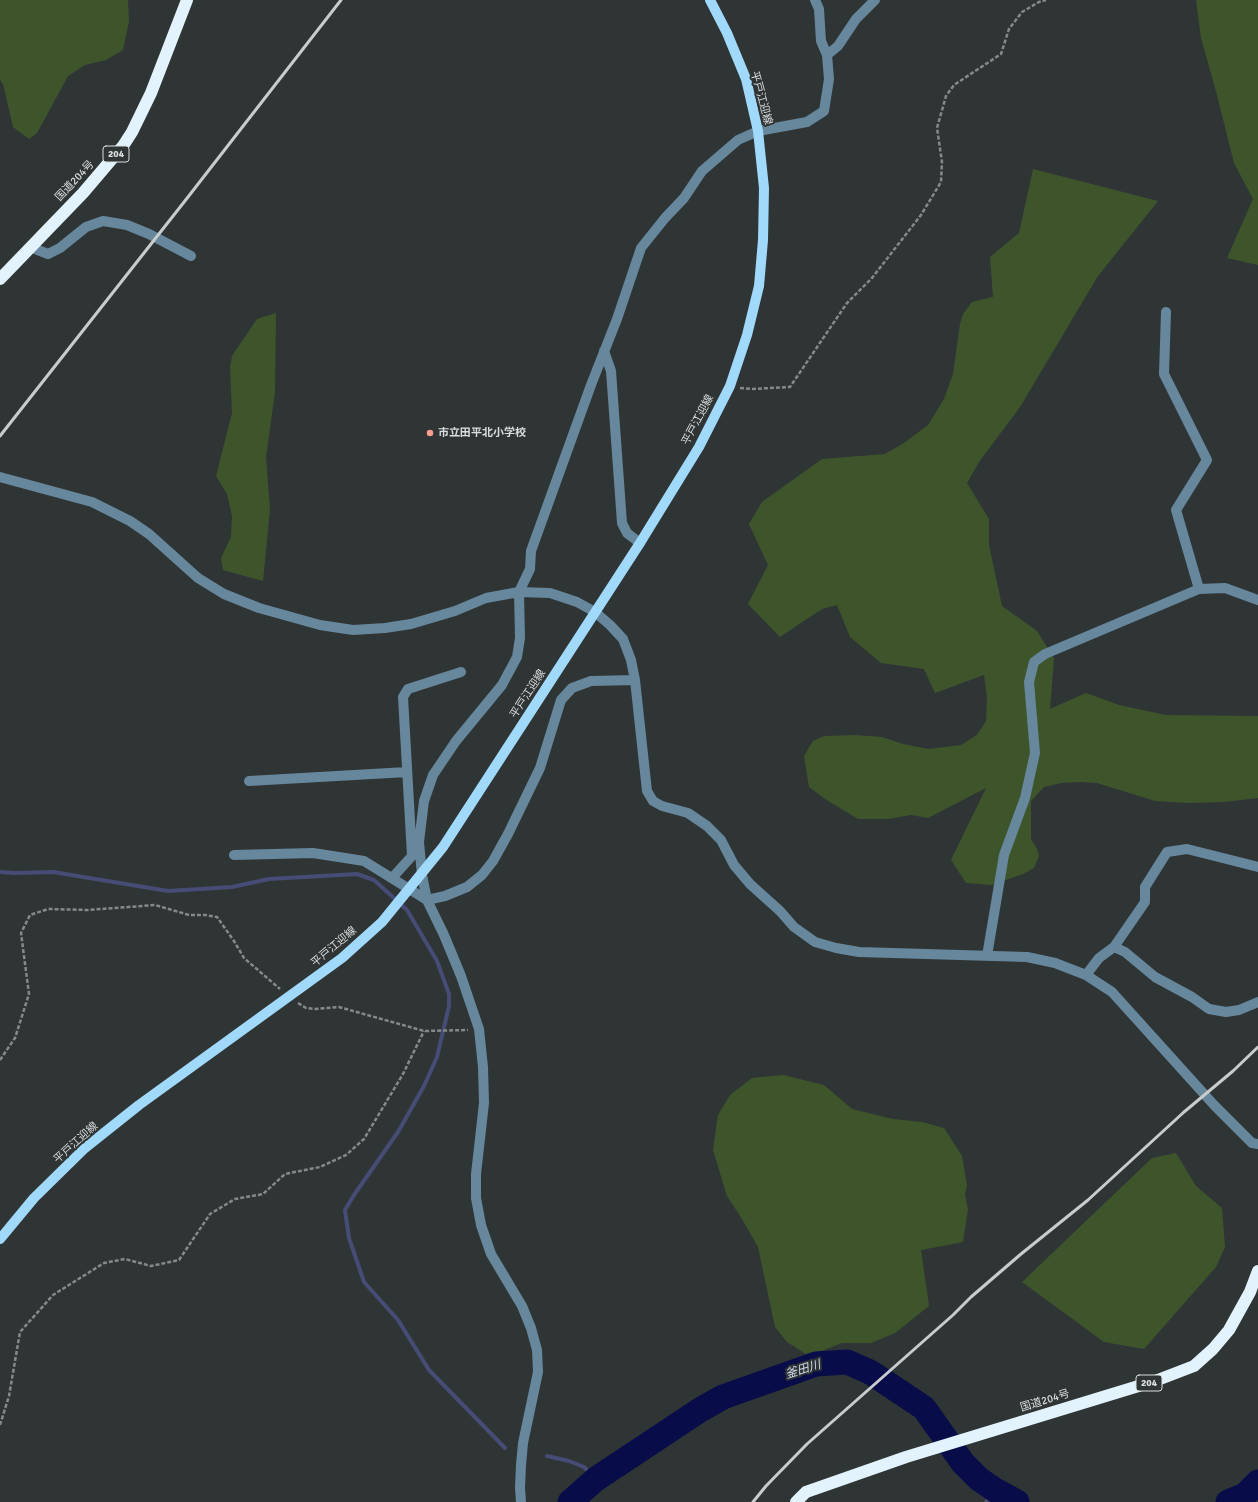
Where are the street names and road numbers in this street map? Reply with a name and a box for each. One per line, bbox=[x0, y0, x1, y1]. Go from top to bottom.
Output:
street label: 平戸江迎線 bbox=[748, 70, 774, 126]
road number: 204 bbox=[103, 146, 129, 162]
street label: 国道204号 bbox=[53, 158, 97, 204]
street label: 平戸江迎線 bbox=[679, 393, 717, 447]
street label: 平戸江迎線 bbox=[507, 667, 549, 721]
street label: 平戸江迎線 bbox=[309, 924, 359, 970]
street label: 平戸江迎線 bbox=[51, 1120, 101, 1166]
road number: 204 bbox=[1136, 1375, 1162, 1391]
street label: 国道204号 bbox=[1019, 1387, 1071, 1415]

